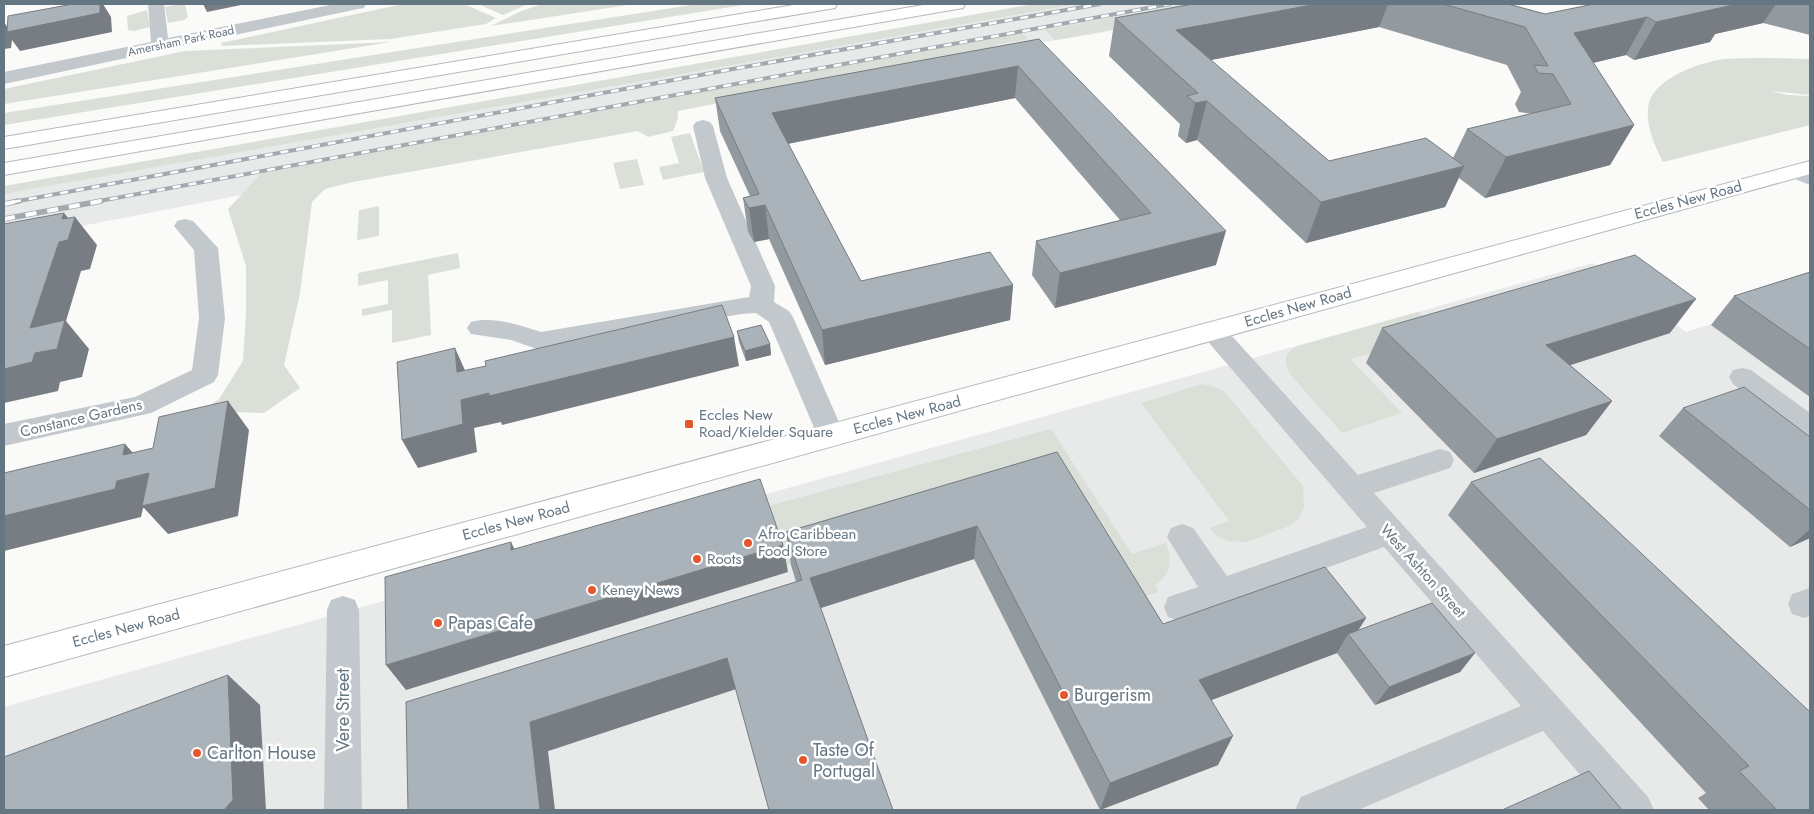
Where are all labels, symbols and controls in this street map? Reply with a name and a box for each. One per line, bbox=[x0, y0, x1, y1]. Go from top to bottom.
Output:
street label: Amersham Park Road bbox=[126, 21, 236, 61]
street label: Eccles New Road bbox=[1632, 175, 1744, 225]
street label: Eccles New Road bbox=[1242, 281, 1354, 333]
street label: Eccles New Road bbox=[851, 390, 963, 440]
street label: Constance Gardens bbox=[18, 393, 144, 443]
place label: Eccles New Road/Kielder Square bbox=[699, 404, 833, 443]
marker: Eccles New Road/Kielder Square bbox=[683, 418, 695, 430]
street label: Eccles New Road bbox=[460, 496, 572, 546]
street label: West Ashton Street bbox=[1375, 519, 1471, 623]
place label: Afro Caribbean Food Store bbox=[758, 523, 856, 562]
marker: Afro Caribbean Food Store bbox=[742, 537, 754, 549]
place label: Roots bbox=[707, 548, 741, 570]
marker: Roots bbox=[691, 553, 703, 565]
place label: Keney News bbox=[602, 579, 680, 601]
marker: Keney News bbox=[586, 584, 598, 596]
street label: Eccles New Road bbox=[70, 603, 182, 653]
place label: Papas Cafe bbox=[448, 610, 533, 636]
marker: Papas Cafe bbox=[432, 617, 444, 629]
street label: Vere Street bbox=[330, 668, 356, 752]
place label: Burgerism bbox=[1074, 682, 1151, 708]
marker: Burgerism bbox=[1058, 689, 1070, 701]
place label: Taste Of Portugal bbox=[813, 737, 875, 784]
place label: Carlton House bbox=[207, 740, 316, 766]
marker: Carlton House bbox=[191, 747, 203, 759]
marker: Taste Of Portugal bbox=[797, 754, 809, 766]

